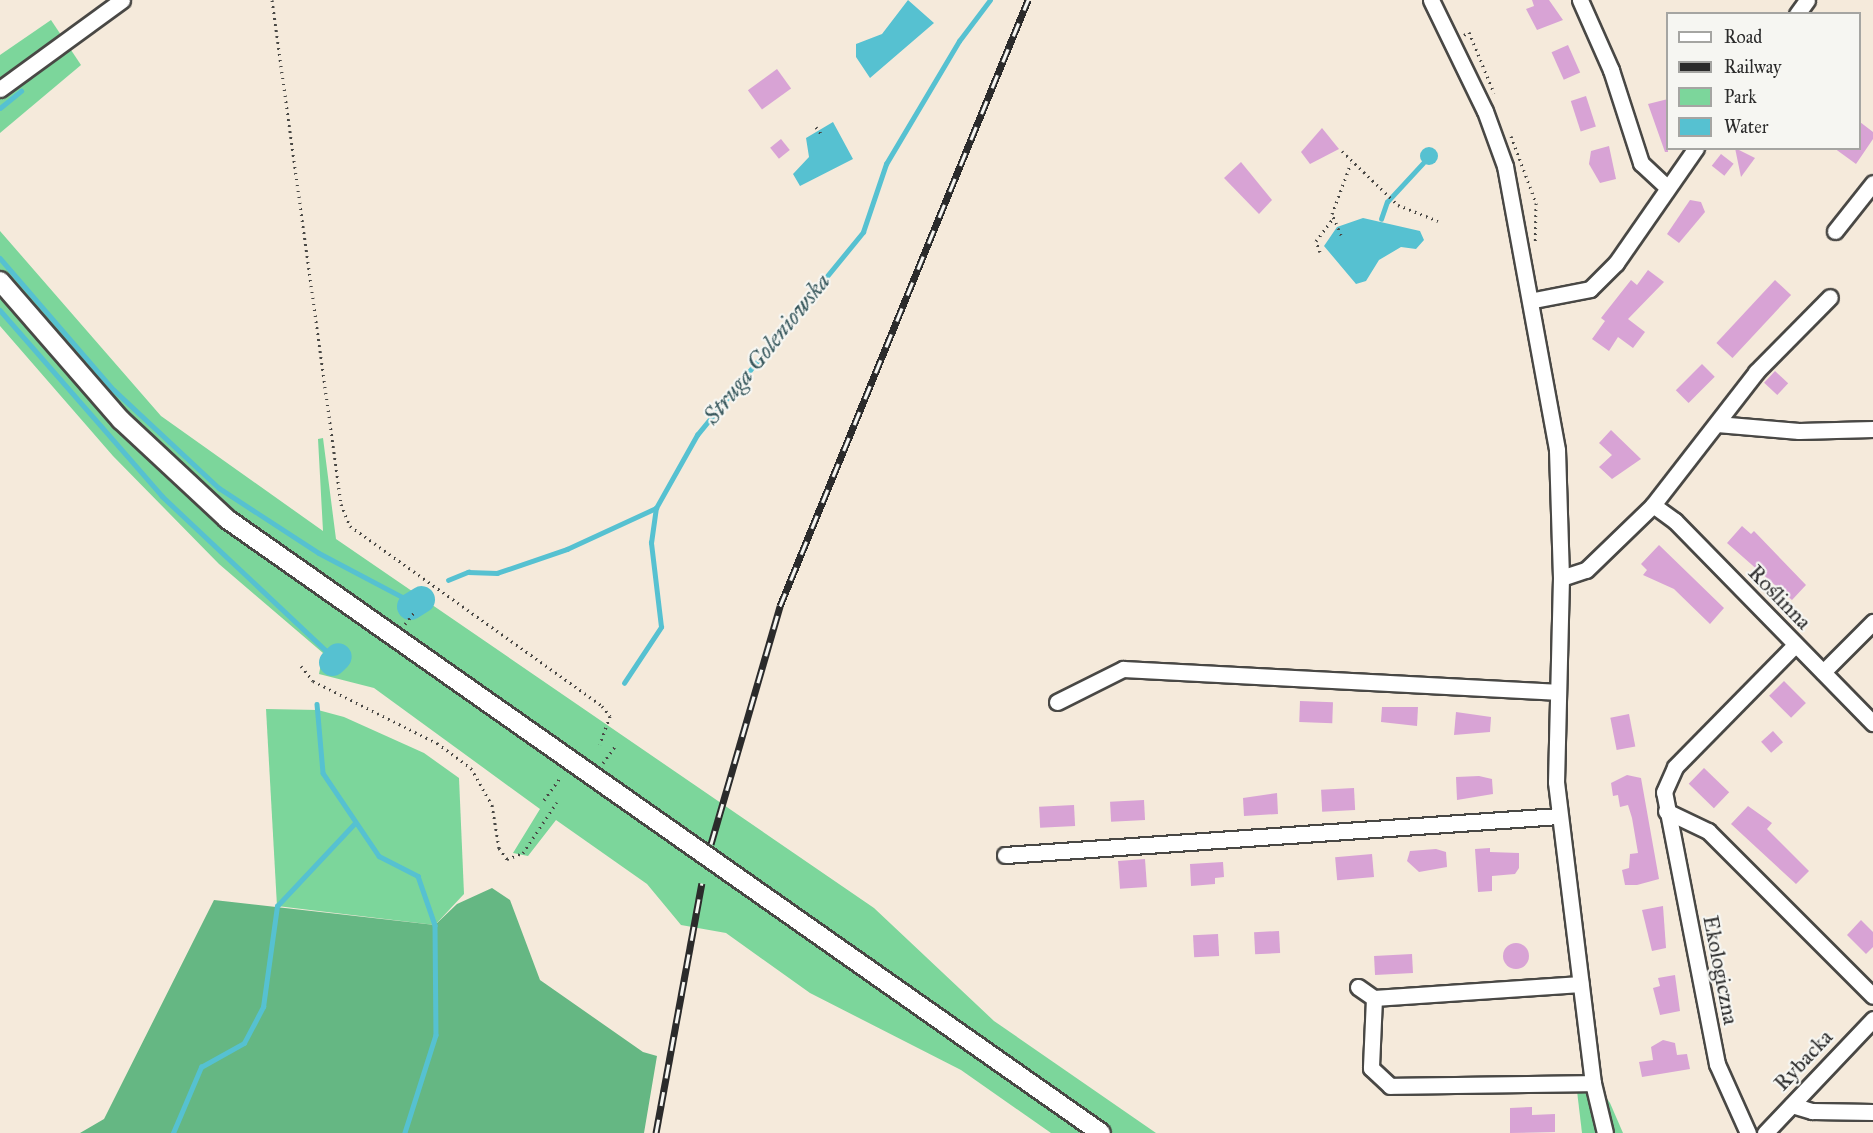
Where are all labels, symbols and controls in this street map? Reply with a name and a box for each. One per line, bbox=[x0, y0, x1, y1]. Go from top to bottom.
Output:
legend bbox=[1666, 12, 1861, 150]
text: Road bbox=[1724, 26, 1762, 48]
text: Railway bbox=[1724, 56, 1781, 78]
text: Park bbox=[1724, 86, 1757, 108]
text: Water bbox=[1724, 116, 1768, 138]
water label: Struga Goleniowska bbox=[697, 268, 837, 430]
street label: Roślinna bbox=[1743, 559, 1817, 635]
street label: Ekologiczna bbox=[1697, 913, 1745, 1027]
street label: Rybacka bbox=[1768, 1024, 1838, 1096]

